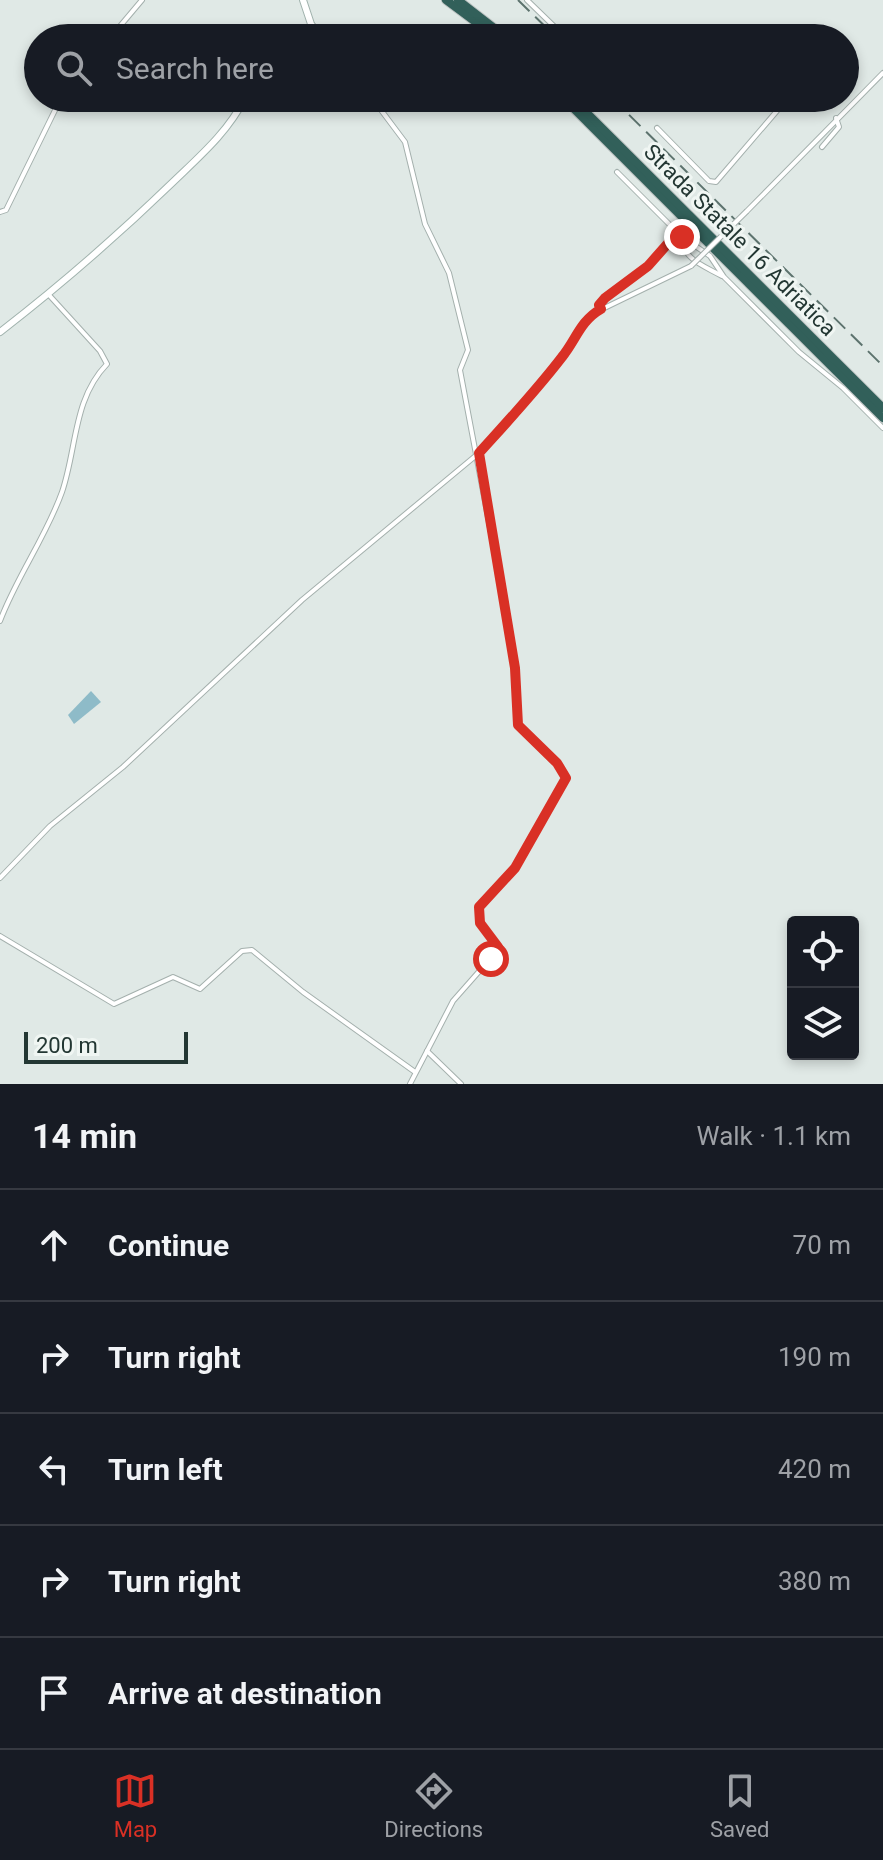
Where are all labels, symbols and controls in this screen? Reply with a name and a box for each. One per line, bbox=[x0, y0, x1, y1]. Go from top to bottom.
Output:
search box bbox=[24, 24, 859, 112]
icon: search bbox=[52, 46, 96, 90]
text: Search here bbox=[116, 51, 274, 86]
street label: Strada Statale 16 Adriatica bbox=[639, 139, 841, 341]
route end bbox=[664, 219, 700, 255]
map controls bbox=[787, 916, 859, 1060]
button: locate bbox=[787, 916, 859, 988]
route start bbox=[473, 941, 509, 977]
button: layers bbox=[787, 988, 859, 1060]
scale bar bbox=[24, 1028, 188, 1064]
text: 200 m bbox=[36, 1033, 98, 1058]
text: 14 min bbox=[32, 1116, 137, 1156]
text: Walk · 1.1 km bbox=[697, 1121, 851, 1151]
icon: ahead bbox=[32, 1223, 76, 1267]
text: Continue bbox=[108, 1228, 229, 1263]
text: 70 m bbox=[793, 1230, 851, 1260]
icon: right bbox=[32, 1335, 76, 1379]
text: Turn right bbox=[108, 1340, 241, 1375]
text: 190 m bbox=[778, 1342, 851, 1372]
icon: left bbox=[32, 1447, 76, 1491]
text: Turn left bbox=[108, 1452, 223, 1487]
text: 420 m bbox=[778, 1454, 851, 1484]
icon: right bbox=[32, 1559, 76, 1603]
text: Turn right bbox=[108, 1564, 241, 1599]
text: 380 m bbox=[778, 1566, 851, 1596]
icon: arrive bbox=[32, 1671, 76, 1715]
text: Arrive at destination bbox=[108, 1676, 382, 1711]
tab: Map bbox=[113, 1769, 157, 1842]
tab: Directions bbox=[384, 1769, 483, 1842]
tab: Saved bbox=[710, 1769, 770, 1842]

